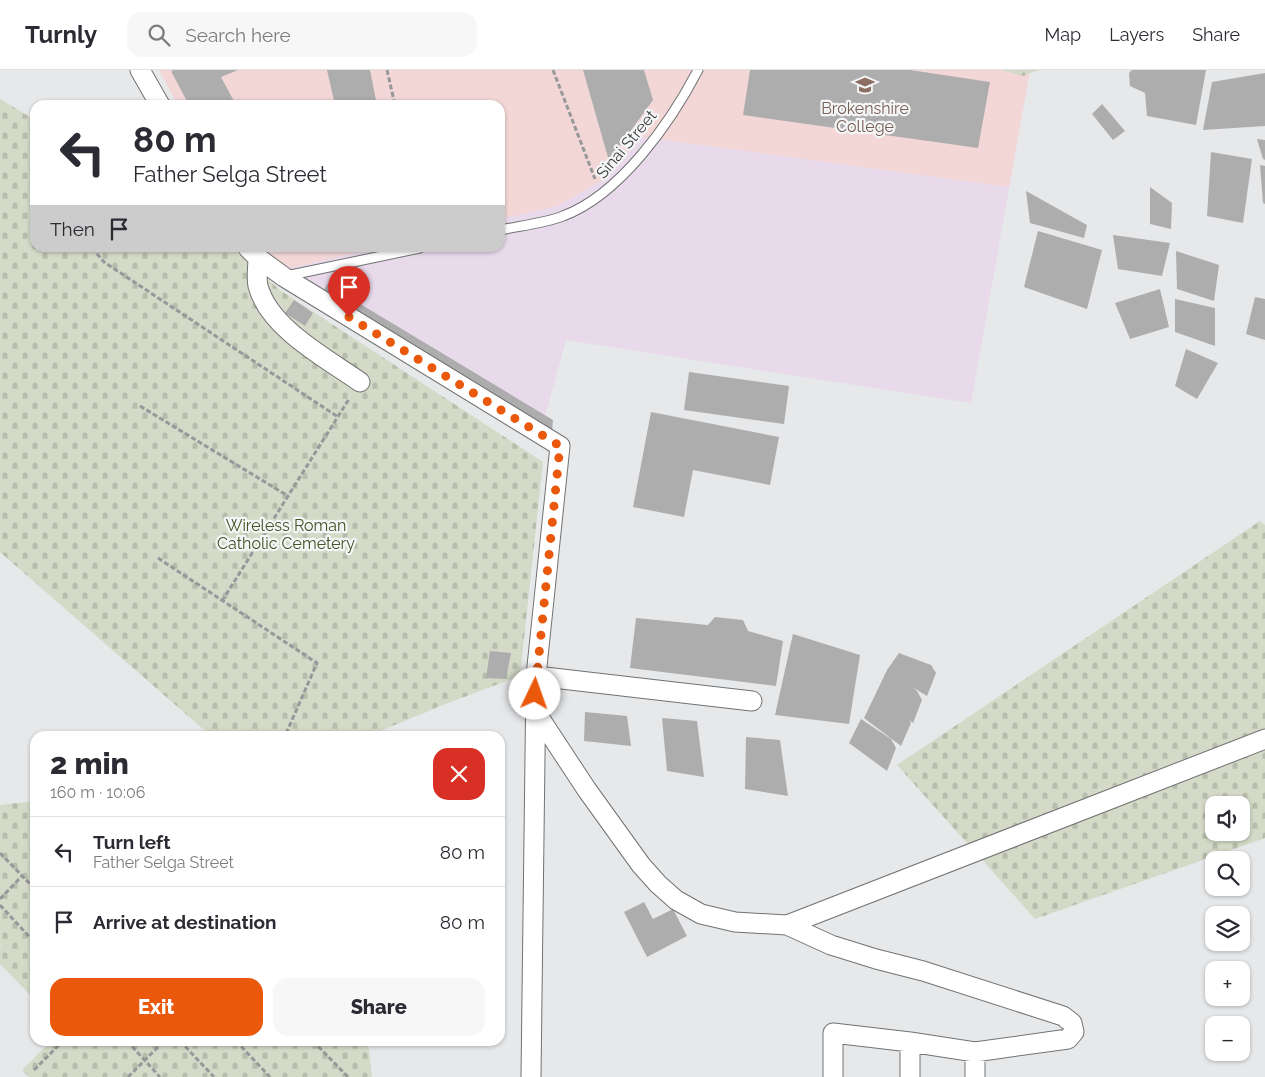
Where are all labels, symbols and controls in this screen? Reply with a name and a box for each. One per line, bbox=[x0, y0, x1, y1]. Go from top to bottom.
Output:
search box bbox=[127, 12, 477, 57]
text: Turnly bbox=[25, 20, 97, 49]
icon: search bbox=[145, 21, 173, 49]
text: Search here bbox=[185, 24, 291, 46]
text: Map bbox=[1045, 24, 1081, 45]
text: Layers bbox=[1109, 24, 1164, 45]
text: Share bbox=[1192, 24, 1240, 45]
school or university icon: Brokenshire College bbox=[854, 74, 876, 96]
place label: Brokenshire College bbox=[821, 99, 909, 136]
street label: Sinai Street bbox=[592, 106, 661, 182]
text: 80 m bbox=[133, 119, 217, 160]
icon: left bbox=[50, 120, 115, 185]
text: Father Selga Street bbox=[133, 161, 327, 187]
icon: arrive bbox=[105, 215, 133, 243]
text: Then bbox=[50, 218, 95, 240]
pin bbox=[328, 266, 370, 317]
icon: arrive bbox=[335, 273, 363, 301]
park label: Wireless Roman Catholic Cemetery bbox=[217, 516, 355, 553]
position arrow bbox=[508, 667, 560, 719]
text: 2 min bbox=[50, 746, 129, 781]
button: close bbox=[433, 748, 485, 800]
text: 160 m · 10:06 bbox=[50, 783, 145, 802]
map controls bbox=[1205, 796, 1250, 1061]
button: sound bbox=[1205, 796, 1250, 841]
text: Turn left bbox=[93, 831, 170, 853]
icon: left bbox=[50, 838, 78, 866]
text: 80 m bbox=[440, 841, 485, 863]
button: search bbox=[1205, 851, 1250, 896]
text: Father Selga Street bbox=[93, 853, 234, 872]
button: layers bbox=[1205, 906, 1250, 951]
icon: arrive bbox=[50, 908, 78, 936]
text: Arrive at destination bbox=[93, 911, 277, 933]
text: 80 m bbox=[440, 911, 485, 933]
button: + bbox=[1205, 961, 1250, 1006]
button: Exit bbox=[50, 978, 263, 1036]
button: Share bbox=[273, 978, 485, 1036]
button: − bbox=[1205, 1016, 1250, 1061]

